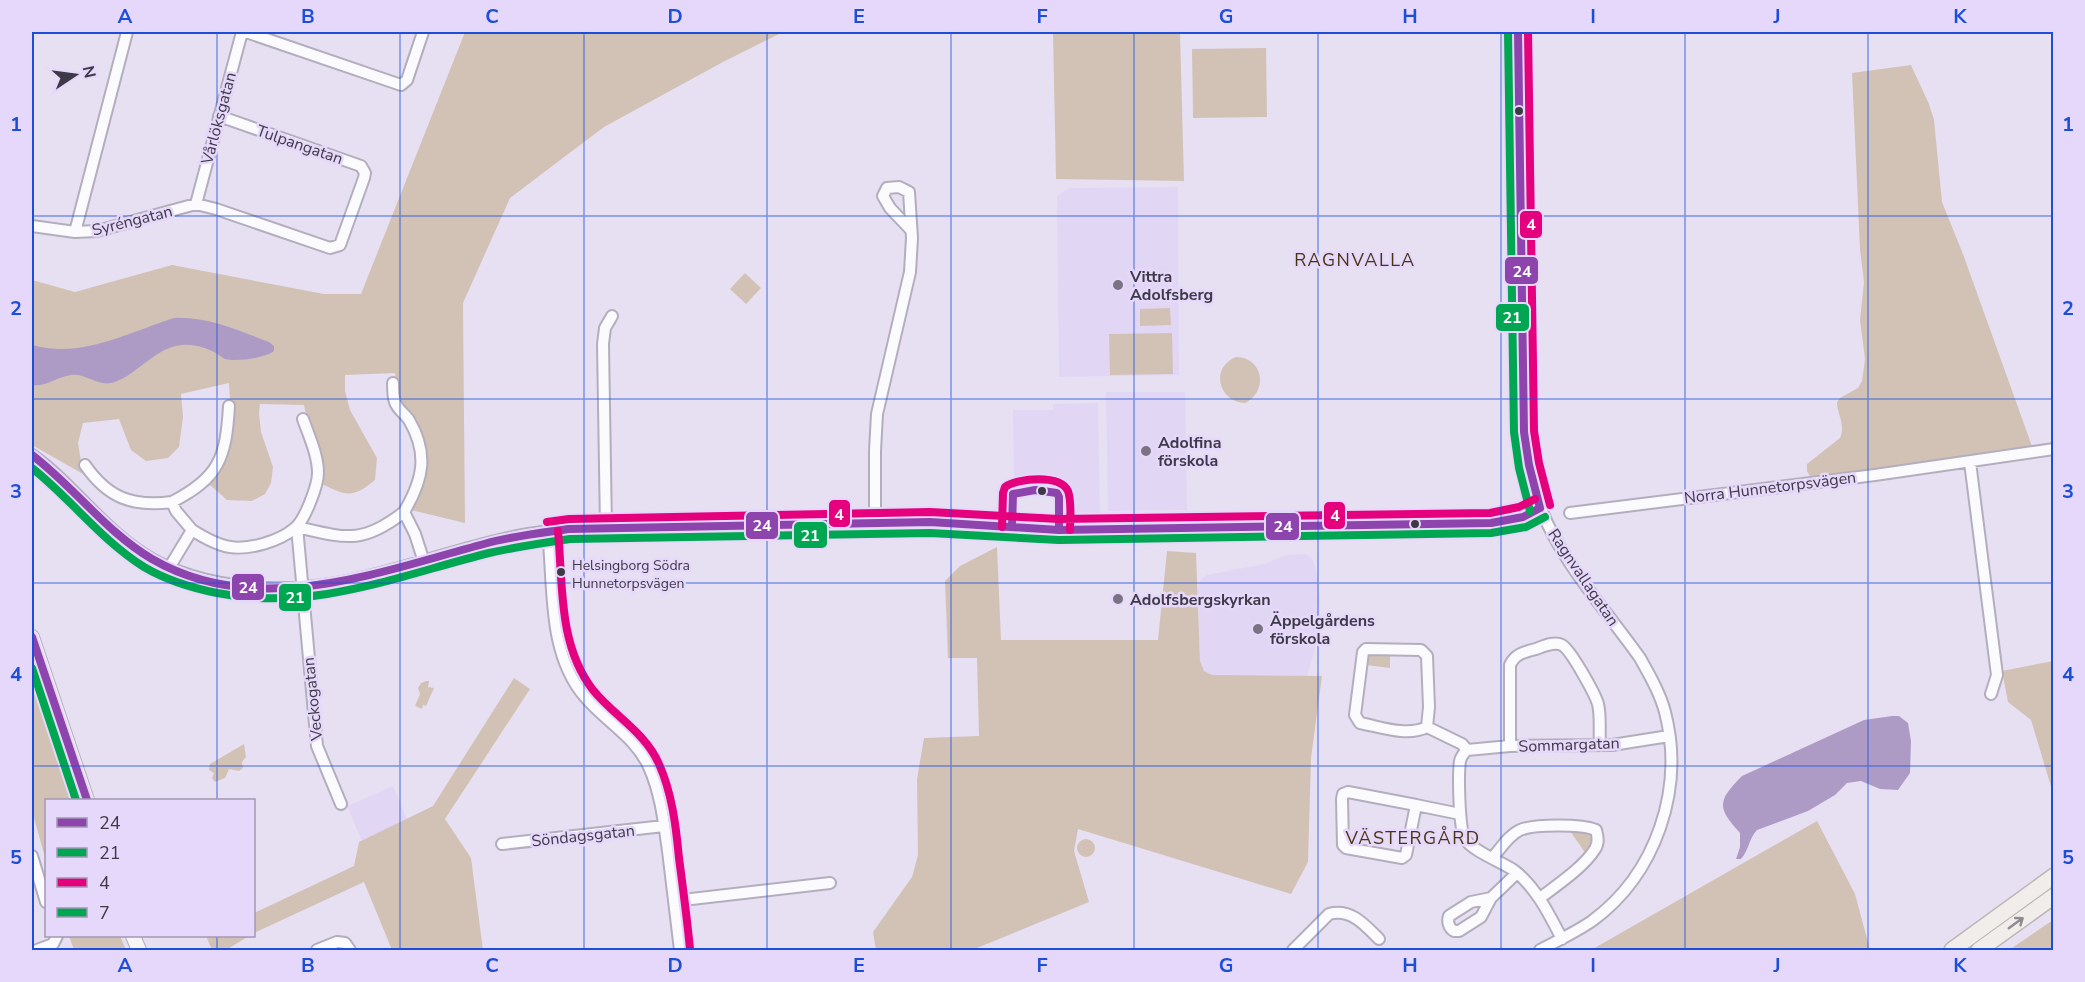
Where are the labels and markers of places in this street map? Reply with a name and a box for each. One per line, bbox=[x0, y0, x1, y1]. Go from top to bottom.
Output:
unlabelled marker bbox=[1513, 105, 1525, 117]
place label: Vittra Adolfsberg bbox=[1129, 266, 1213, 306]
marker: Vittra Adolfsberg bbox=[1111, 278, 1125, 292]
place label: Adolfina förskola bbox=[1158, 432, 1221, 472]
marker: Adolfina förskola bbox=[1139, 444, 1153, 458]
unlabelled marker bbox=[1036, 485, 1048, 497]
unlabelled marker bbox=[1409, 518, 1421, 530]
place label: Helsingborg Södra Hunnetorpsvägen bbox=[572, 556, 690, 593]
marker: Helsingborg Södra Hunnetorpsvägen bbox=[555, 566, 567, 578]
place label: Adolfsbergskyrkan bbox=[1130, 589, 1271, 611]
marker: Adolfsbergskyrkan bbox=[1111, 592, 1125, 606]
place label: Äppelgårdens förskola bbox=[1270, 610, 1375, 650]
marker: Äppelgårdens förskola bbox=[1251, 622, 1265, 636]

